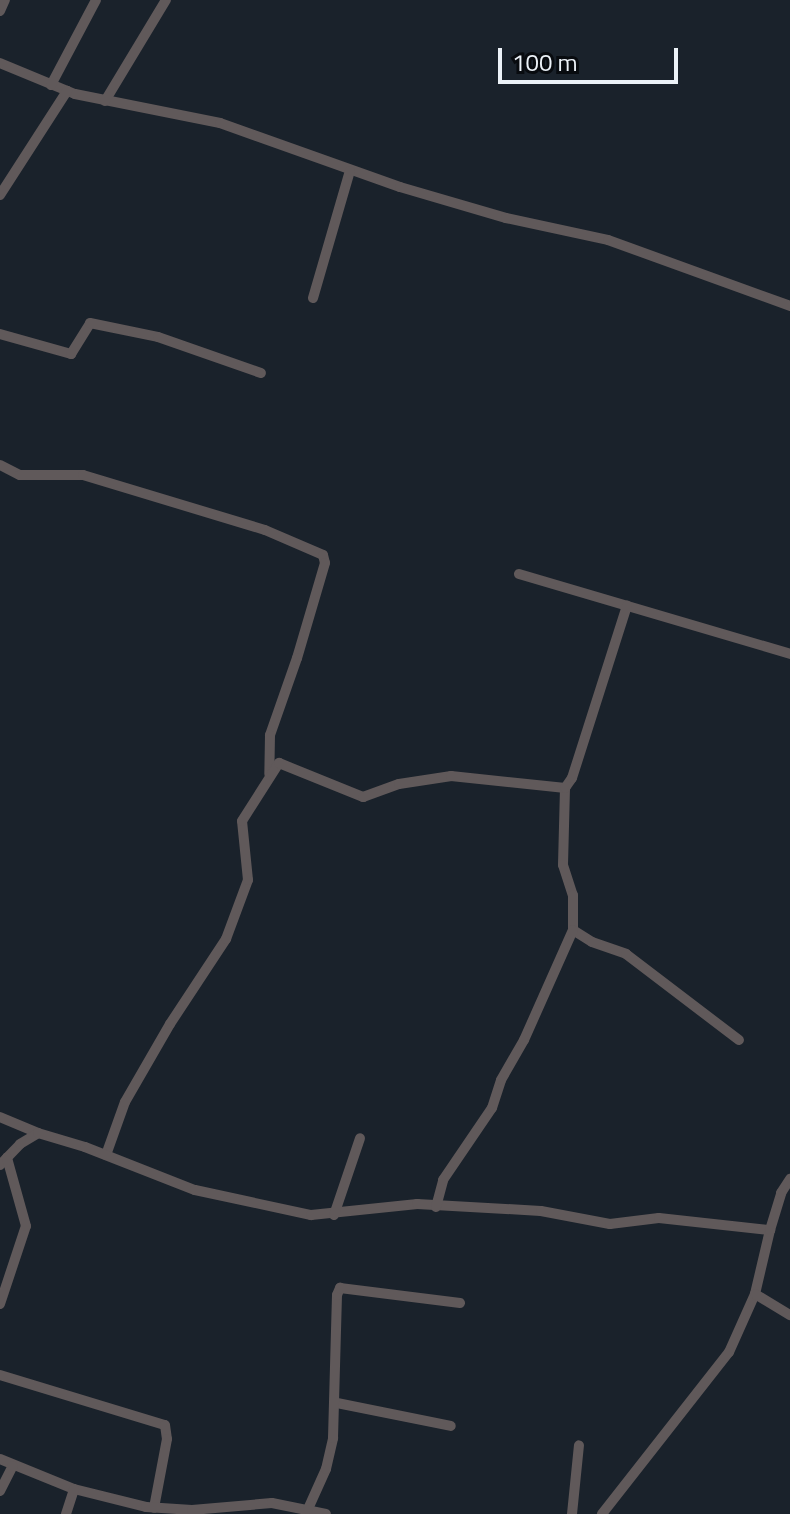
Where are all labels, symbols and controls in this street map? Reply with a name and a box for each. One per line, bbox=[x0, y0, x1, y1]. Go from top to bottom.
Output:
scale bar bbox=[502, 32, 682, 82]
text: 100 m bbox=[512, 44, 578, 80]

